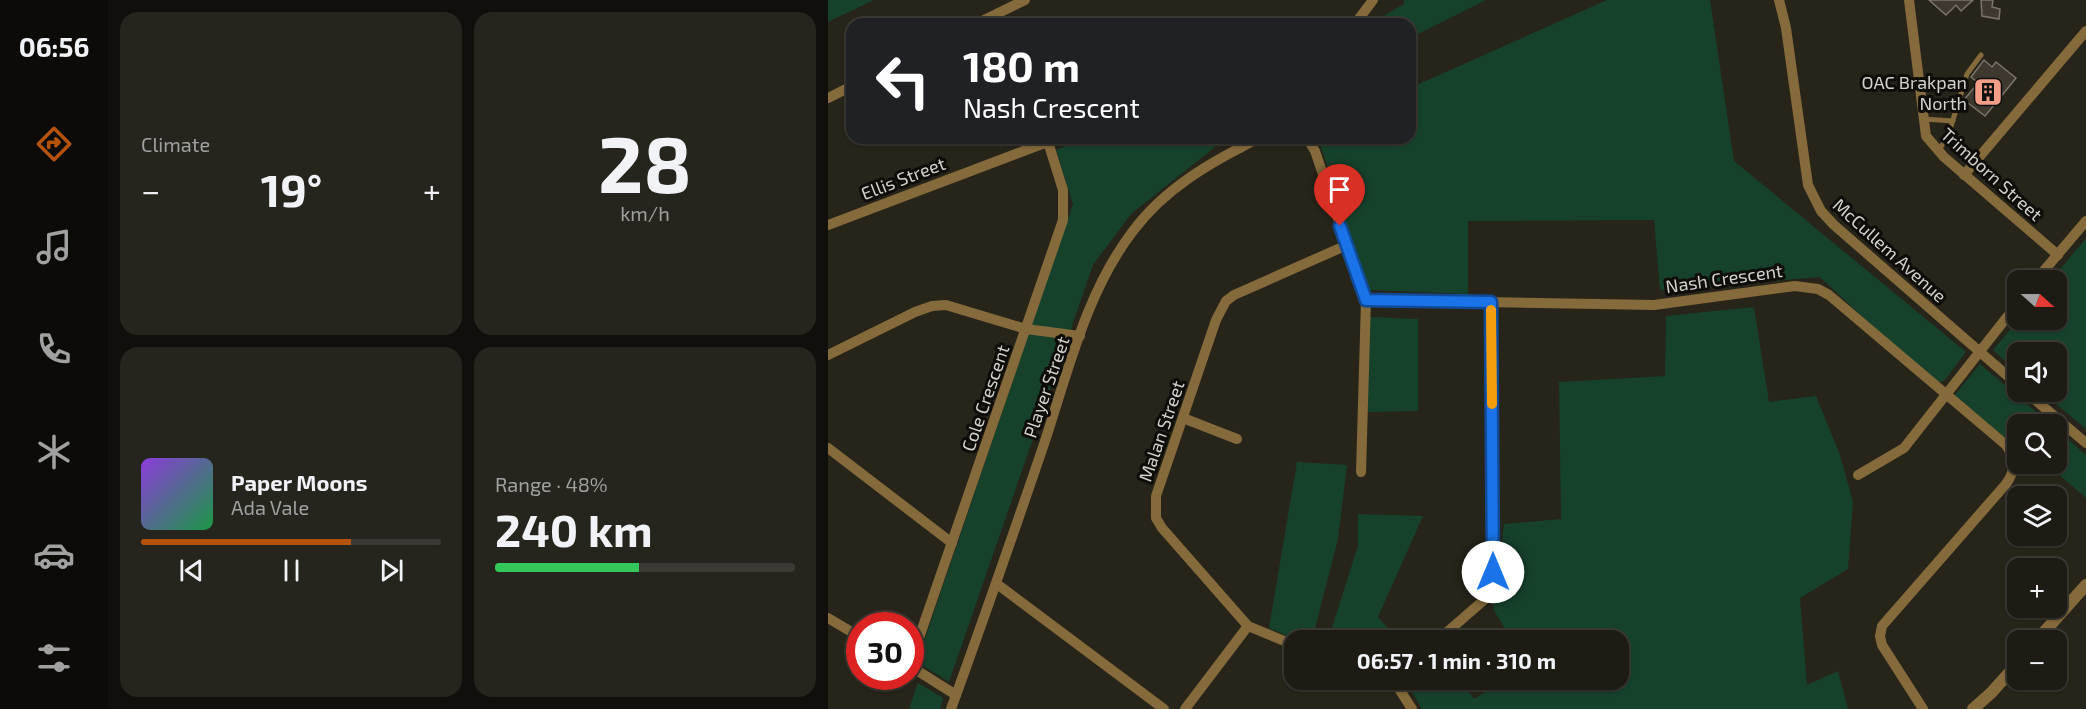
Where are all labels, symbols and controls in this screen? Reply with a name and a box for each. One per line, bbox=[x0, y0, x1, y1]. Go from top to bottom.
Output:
text: 06:56 bbox=[19, 30, 89, 62]
text: 180 m bbox=[963, 40, 1080, 90]
icon: left bbox=[864, 42, 942, 120]
place label: OAC Brakpan North bbox=[1861, 71, 1967, 114]
building icon: OAC Brakpan North bbox=[1972, 76, 2004, 108]
text: Nash Crescent bbox=[963, 91, 1140, 123]
text: 28 bbox=[598, 115, 692, 209]
icon: directions bbox=[33, 123, 75, 165]
street label: Trimborn Street bbox=[1937, 123, 2047, 225]
text: Climate bbox=[141, 132, 210, 156]
street label: Ellis Street bbox=[858, 152, 948, 204]
text: 19° bbox=[261, 162, 322, 216]
pin bbox=[1314, 164, 1365, 226]
text: − bbox=[141, 170, 160, 210]
text: + bbox=[423, 170, 441, 210]
icon: arrive bbox=[1323, 173, 1356, 206]
street label: McCullem Avenue bbox=[1829, 193, 1951, 307]
text: km/h bbox=[620, 201, 670, 225]
icon: music bbox=[33, 226, 75, 268]
street label: Nash Crescent bbox=[1664, 259, 1784, 297]
north arrow bbox=[2007, 270, 2067, 330]
map controls bbox=[2007, 270, 2067, 690]
icon: phone bbox=[33, 328, 75, 370]
street label: Player Street bbox=[1018, 333, 1074, 441]
street label: Cole Crescent bbox=[956, 342, 1014, 454]
button: sound bbox=[2007, 342, 2067, 402]
street label: Malan Street bbox=[1133, 377, 1189, 484]
button: search bbox=[2007, 414, 2067, 474]
icon: climate bbox=[33, 431, 75, 473]
text: Paper Moons bbox=[231, 469, 367, 495]
text: Range · 48% bbox=[495, 472, 608, 496]
button: layers bbox=[2007, 486, 2067, 546]
text: Ada Vale bbox=[231, 495, 309, 519]
text: 240 km bbox=[495, 502, 653, 556]
icon: car bbox=[33, 534, 75, 576]
position arrow bbox=[1461, 540, 1525, 604]
icon: previous bbox=[175, 554, 208, 587]
icon: pause bbox=[275, 554, 308, 587]
icon: next bbox=[375, 554, 408, 587]
button: + bbox=[2007, 558, 2067, 618]
speed limit sign: 30 bbox=[846, 612, 924, 690]
button: − bbox=[2007, 630, 2067, 690]
icon: filters bbox=[33, 637, 75, 679]
text: 06:57 · 1 min · 310 m bbox=[1357, 647, 1556, 673]

